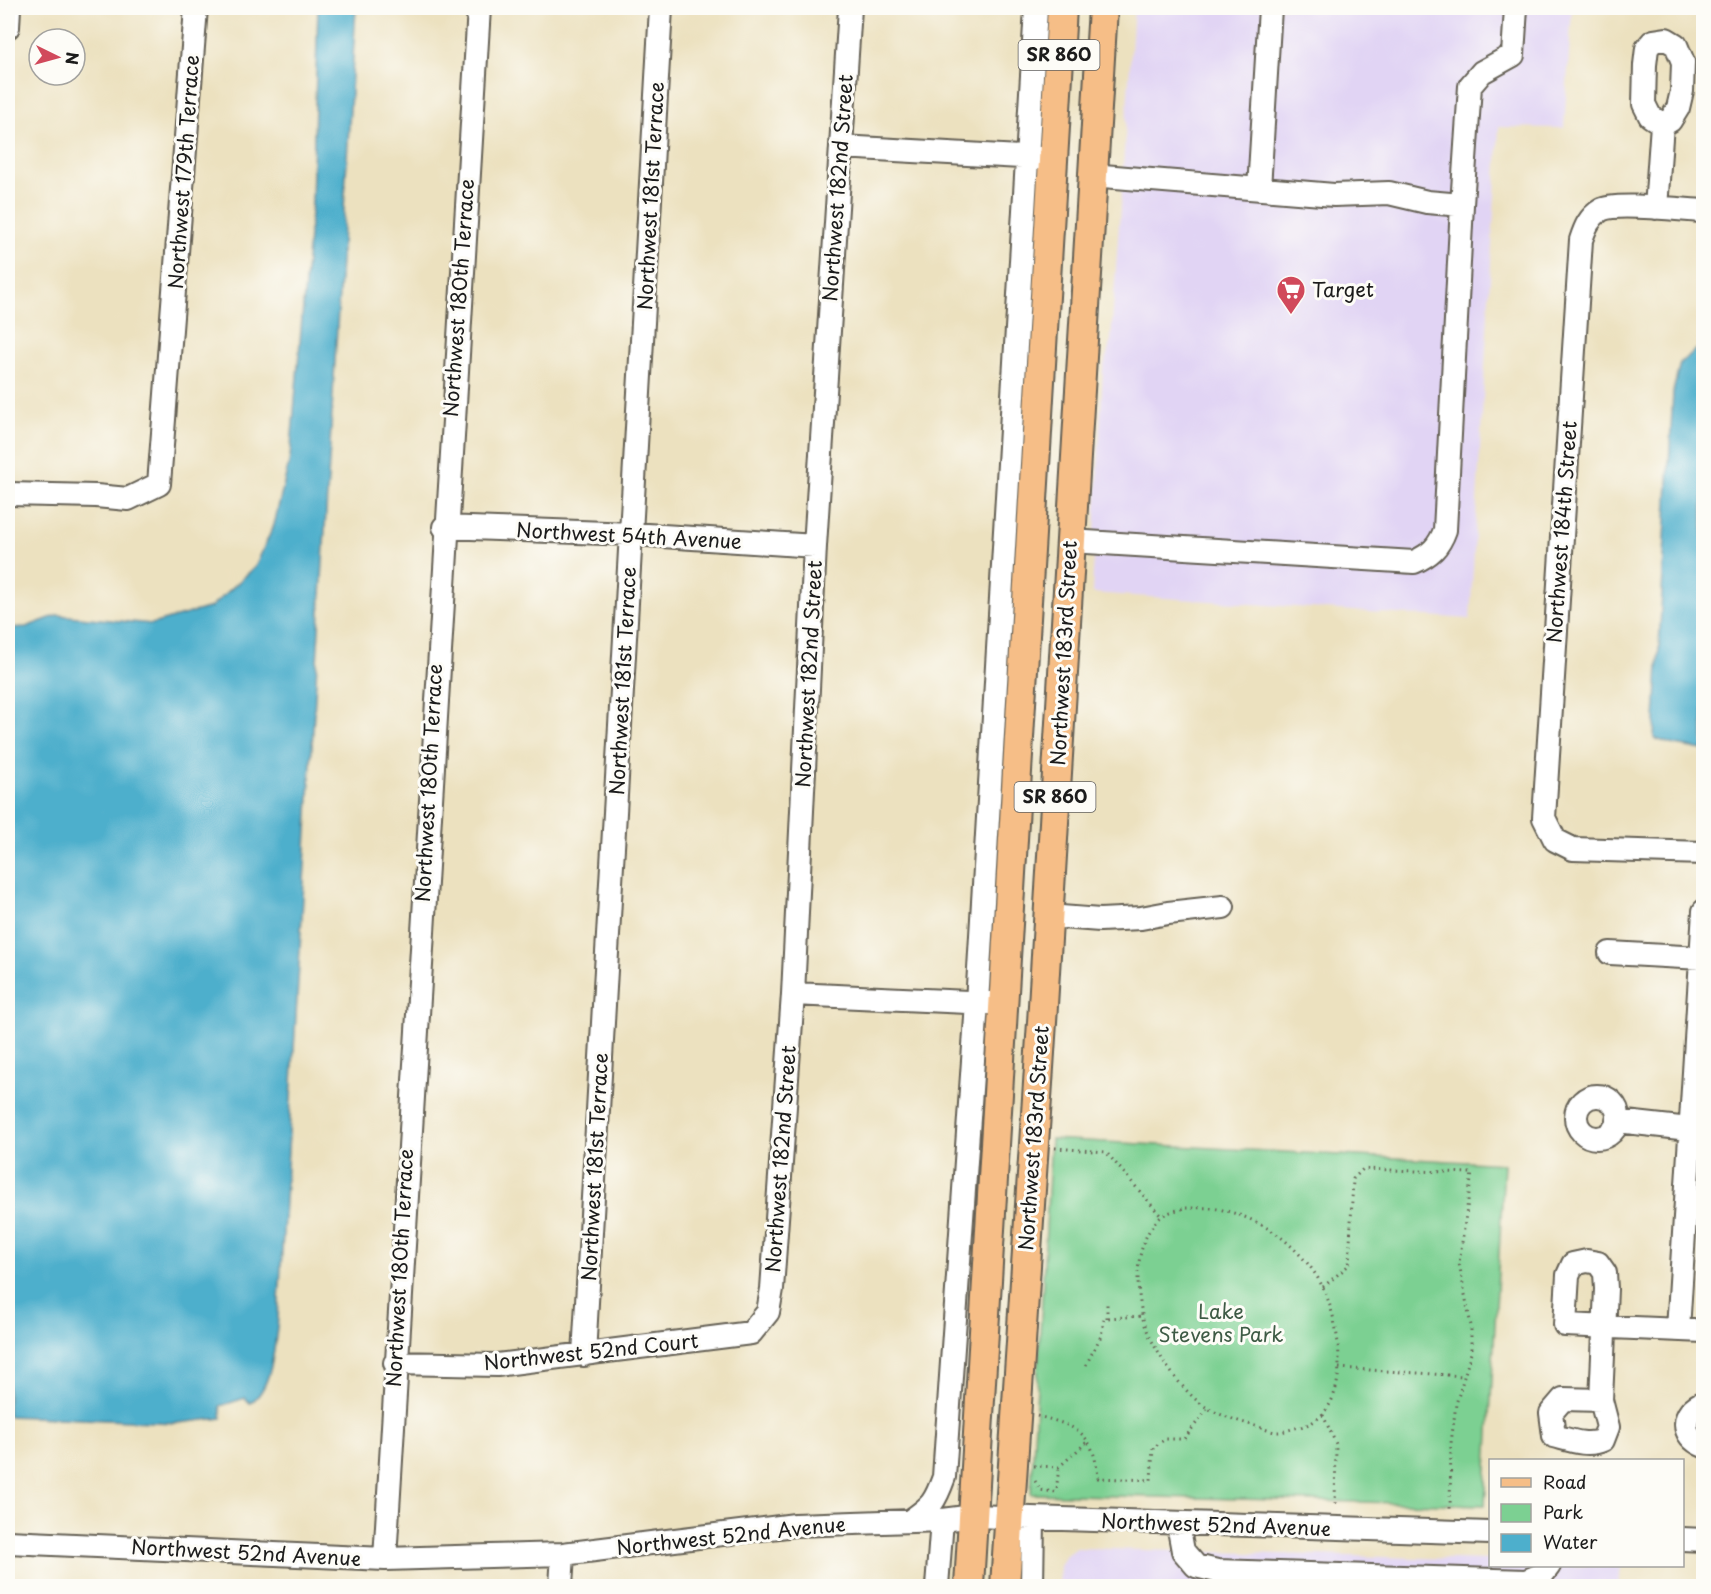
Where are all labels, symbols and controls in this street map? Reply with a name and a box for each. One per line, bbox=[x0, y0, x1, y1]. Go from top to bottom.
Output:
north arrow bbox=[27, 27, 87, 87]
road number: SR 860 bbox=[1018, 40, 1100, 70]
text: N bbox=[60, 51, 85, 66]
street label: Northwest 179th Terrace bbox=[160, 54, 206, 290]
street label: Northwest 182nd Street bbox=[814, 73, 860, 303]
street label: Northwest 181st Terrace bbox=[629, 81, 671, 311]
street label: Northwest 180th Terrace bbox=[435, 178, 481, 418]
supermarket icon: Target bbox=[1275, 274, 1307, 316]
place label: Target bbox=[1312, 274, 1374, 304]
street label: Northwest 184th Street bbox=[1538, 420, 1584, 644]
street label: Northwest 54th Avenue bbox=[515, 514, 743, 556]
street label: Northwest 183rd Street bbox=[1042, 540, 1084, 766]
street label: Northwest 182nd Street bbox=[787, 559, 829, 788]
street label: Northwest 181st Terrace bbox=[601, 566, 643, 796]
street label: Northwest 180th Terrace bbox=[407, 663, 449, 903]
road number: SR 860 bbox=[1014, 782, 1096, 812]
street label: Northwest 183rd Street bbox=[1010, 1024, 1056, 1251]
street label: Northwest 182nd Street bbox=[757, 1044, 803, 1274]
street label: Northwest 181st Terrace bbox=[573, 1052, 615, 1282]
street label: Northwest 180th Terrace bbox=[378, 1148, 420, 1388]
park label: Lake Stevens Park bbox=[1159, 1296, 1283, 1349]
street label: Northwest 52nd Court bbox=[482, 1325, 700, 1377]
legend bbox=[1489, 1459, 1684, 1567]
text: Road bbox=[1543, 1468, 1587, 1495]
text: Park bbox=[1543, 1498, 1583, 1525]
street label: Northwest 52nd Avenue bbox=[1101, 1505, 1332, 1543]
street label: Northwest 52nd Avenue bbox=[615, 1508, 847, 1562]
text: Water bbox=[1543, 1528, 1598, 1555]
street label: Northwest 52nd Avenue bbox=[130, 1531, 362, 1573]

